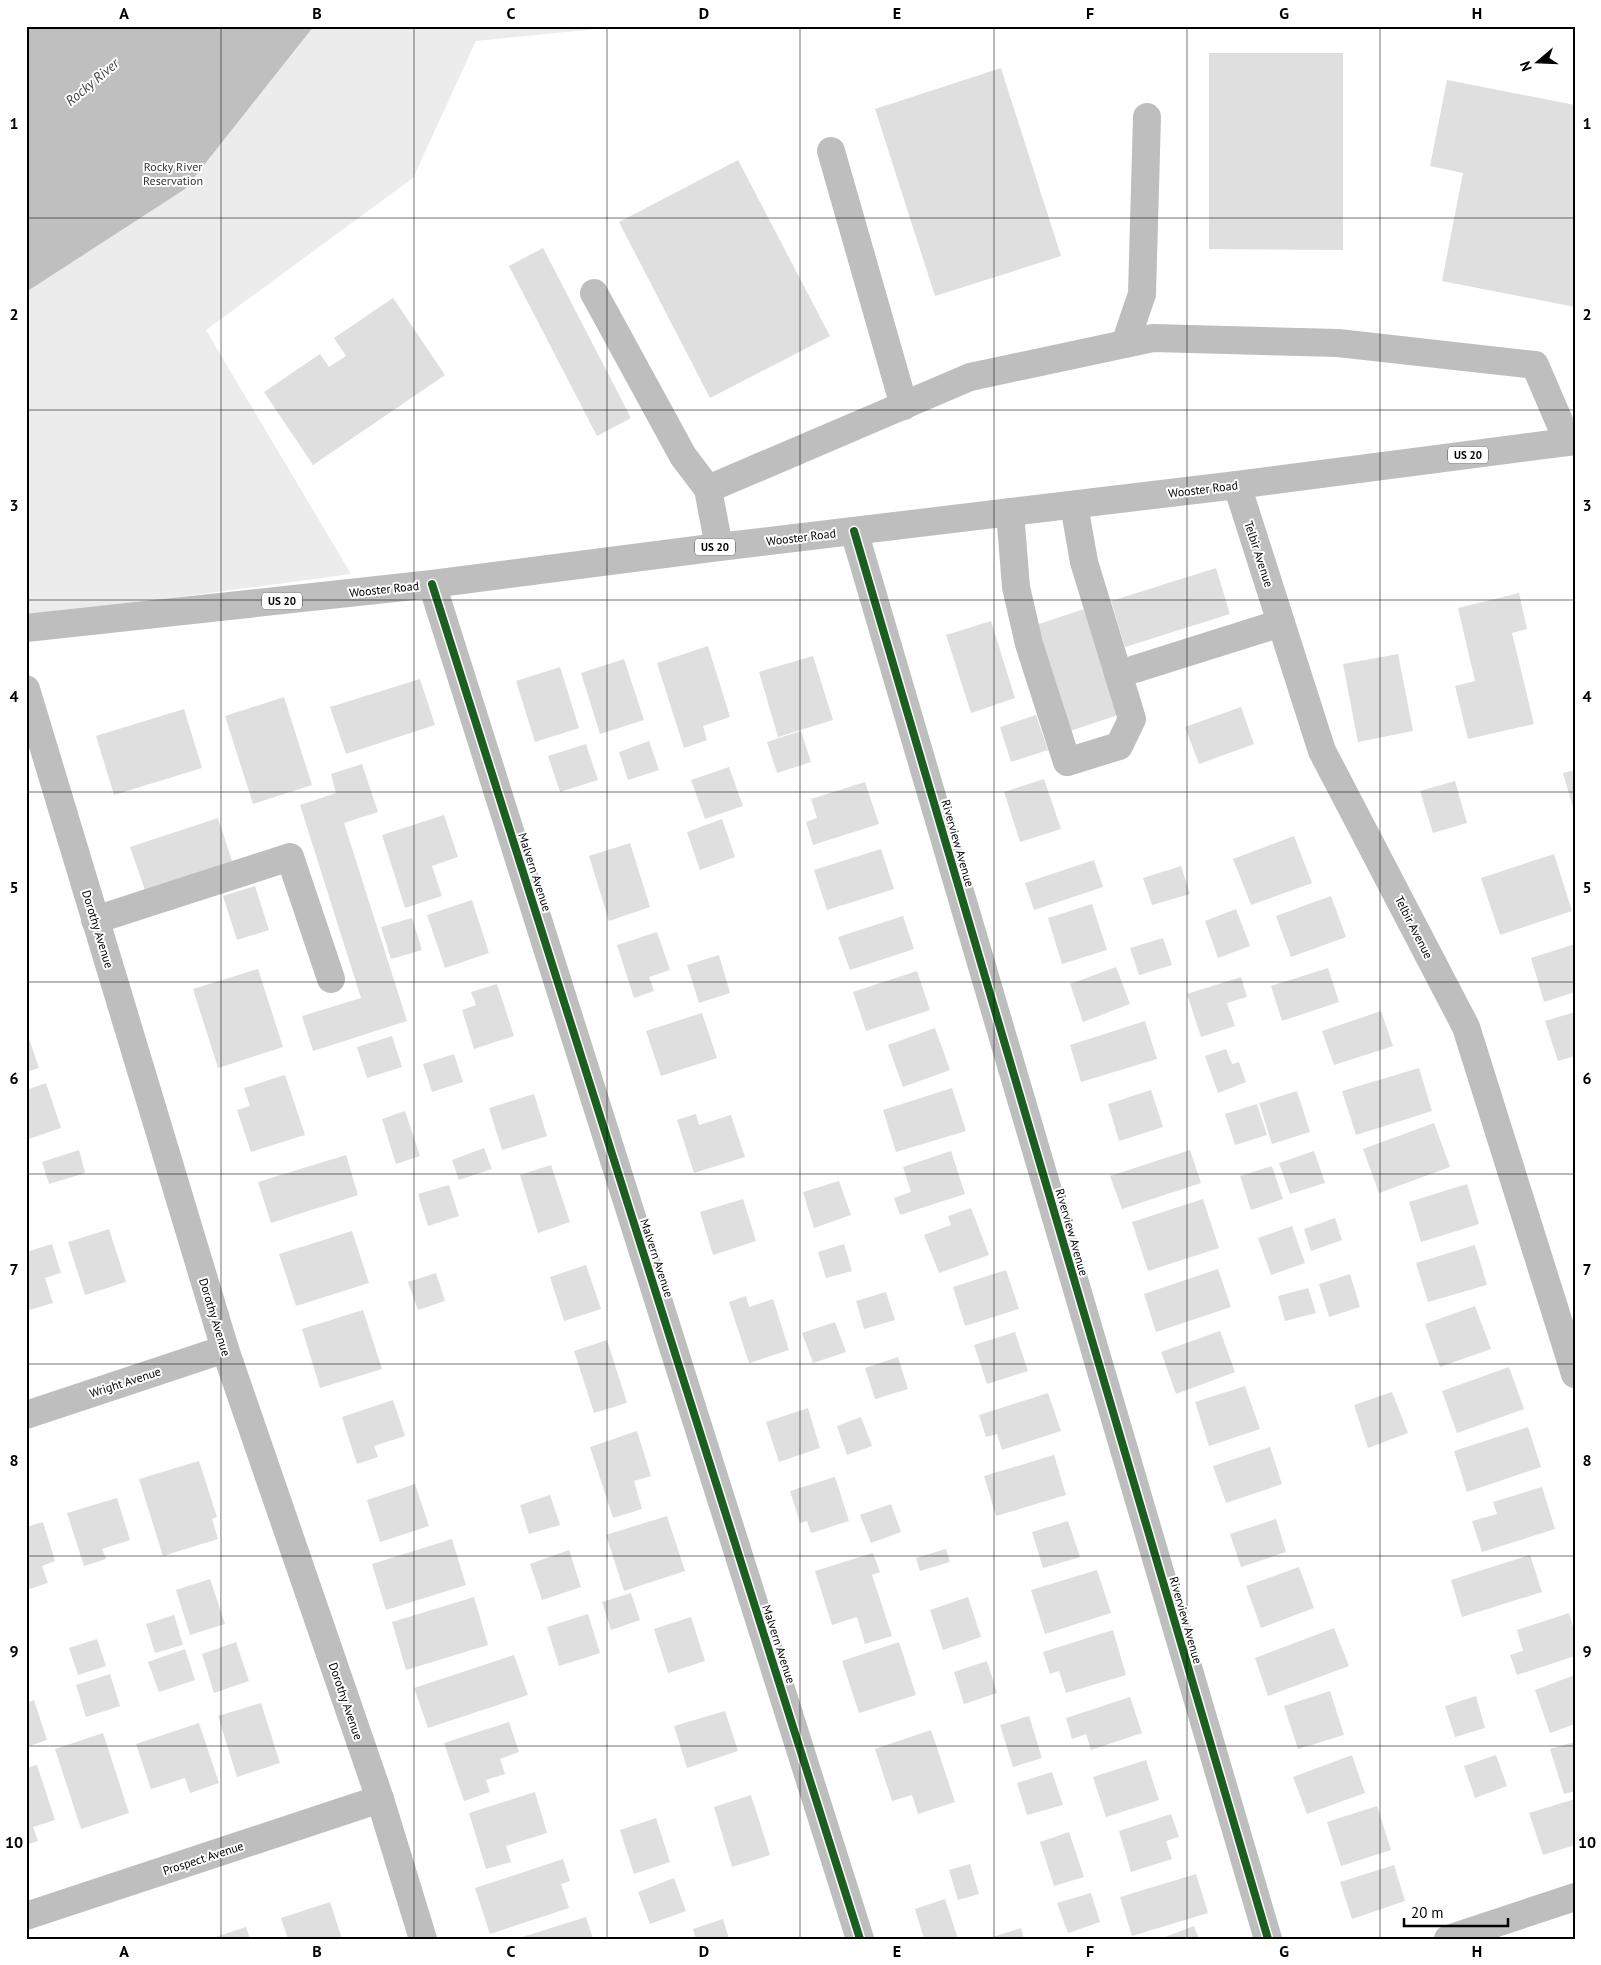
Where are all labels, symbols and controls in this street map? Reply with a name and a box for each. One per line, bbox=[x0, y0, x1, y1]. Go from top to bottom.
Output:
text: A bbox=[119, 3, 129, 23]
text: B bbox=[312, 3, 322, 23]
text: C bbox=[507, 3, 516, 23]
text: D bbox=[699, 3, 709, 23]
text: E bbox=[893, 3, 901, 23]
text: F bbox=[1086, 3, 1094, 23]
text: G bbox=[1279, 3, 1289, 23]
text: H bbox=[1472, 3, 1482, 23]
north arrow bbox=[1514, 38, 1564, 88]
water label: Rocky River bbox=[62, 53, 124, 110]
text: N bbox=[1516, 59, 1536, 74]
text: 1 bbox=[9, 113, 19, 133]
text: 1 bbox=[1582, 113, 1592, 133]
park label: Rocky River Reservation bbox=[143, 159, 203, 188]
text: 2 bbox=[9, 304, 19, 324]
text: 2 bbox=[1582, 304, 1592, 324]
road number: US 20 bbox=[1448, 446, 1488, 464]
street label: Wooster Road bbox=[1167, 477, 1239, 501]
text: 3 bbox=[9, 495, 19, 515]
text: 3 bbox=[1582, 495, 1592, 515]
street label: Telbir Avenue bbox=[1241, 519, 1277, 589]
street label: Wooster Road bbox=[765, 525, 837, 549]
road number: US 20 bbox=[695, 538, 735, 556]
street label: Wooster Road bbox=[348, 578, 420, 600]
road number: US 20 bbox=[262, 592, 302, 610]
text: 4 bbox=[9, 686, 19, 706]
text: 4 bbox=[1582, 686, 1592, 706]
street label: Riverview Avenue bbox=[938, 798, 978, 888]
street label: Malvern Avenue bbox=[515, 831, 555, 913]
text: 5 bbox=[9, 877, 19, 897]
text: 5 bbox=[1582, 877, 1592, 897]
street label: Dorothy Avenue bbox=[79, 888, 117, 970]
street label: Telbir Avenue bbox=[1392, 893, 1436, 961]
text: 6 bbox=[9, 1068, 19, 1088]
text: 6 bbox=[1582, 1068, 1592, 1088]
street label: Riverview Avenue bbox=[1052, 1187, 1092, 1277]
street label: Malvern Avenue bbox=[637, 1217, 677, 1299]
text: 7 bbox=[9, 1259, 19, 1279]
text: 7 bbox=[1582, 1259, 1592, 1279]
street label: Dorothy Avenue bbox=[196, 1276, 234, 1358]
street label: Wright Avenue bbox=[87, 1363, 163, 1401]
text: 8 bbox=[9, 1450, 19, 1470]
text: 8 bbox=[1582, 1450, 1592, 1470]
street label: Riverview Avenue bbox=[1166, 1575, 1206, 1665]
street label: Malvern Avenue bbox=[759, 1603, 799, 1685]
text: 9 bbox=[9, 1641, 19, 1661]
text: 9 bbox=[1582, 1641, 1592, 1661]
street label: Dorothy Avenue bbox=[326, 1660, 366, 1742]
text: 10 bbox=[5, 1832, 23, 1852]
text: 10 bbox=[1578, 1832, 1596, 1852]
street label: Prospect Avenue bbox=[161, 1838, 245, 1878]
scale bar bbox=[1404, 1895, 1507, 1927]
text: 20 m bbox=[1411, 1903, 1444, 1922]
text: A bbox=[119, 1941, 129, 1961]
text: B bbox=[312, 1941, 322, 1961]
text: C bbox=[507, 1941, 516, 1961]
text: D bbox=[699, 1941, 709, 1961]
text: E bbox=[893, 1941, 901, 1961]
text: F bbox=[1086, 1941, 1094, 1961]
text: G bbox=[1279, 1941, 1289, 1961]
text: H bbox=[1472, 1941, 1482, 1961]

